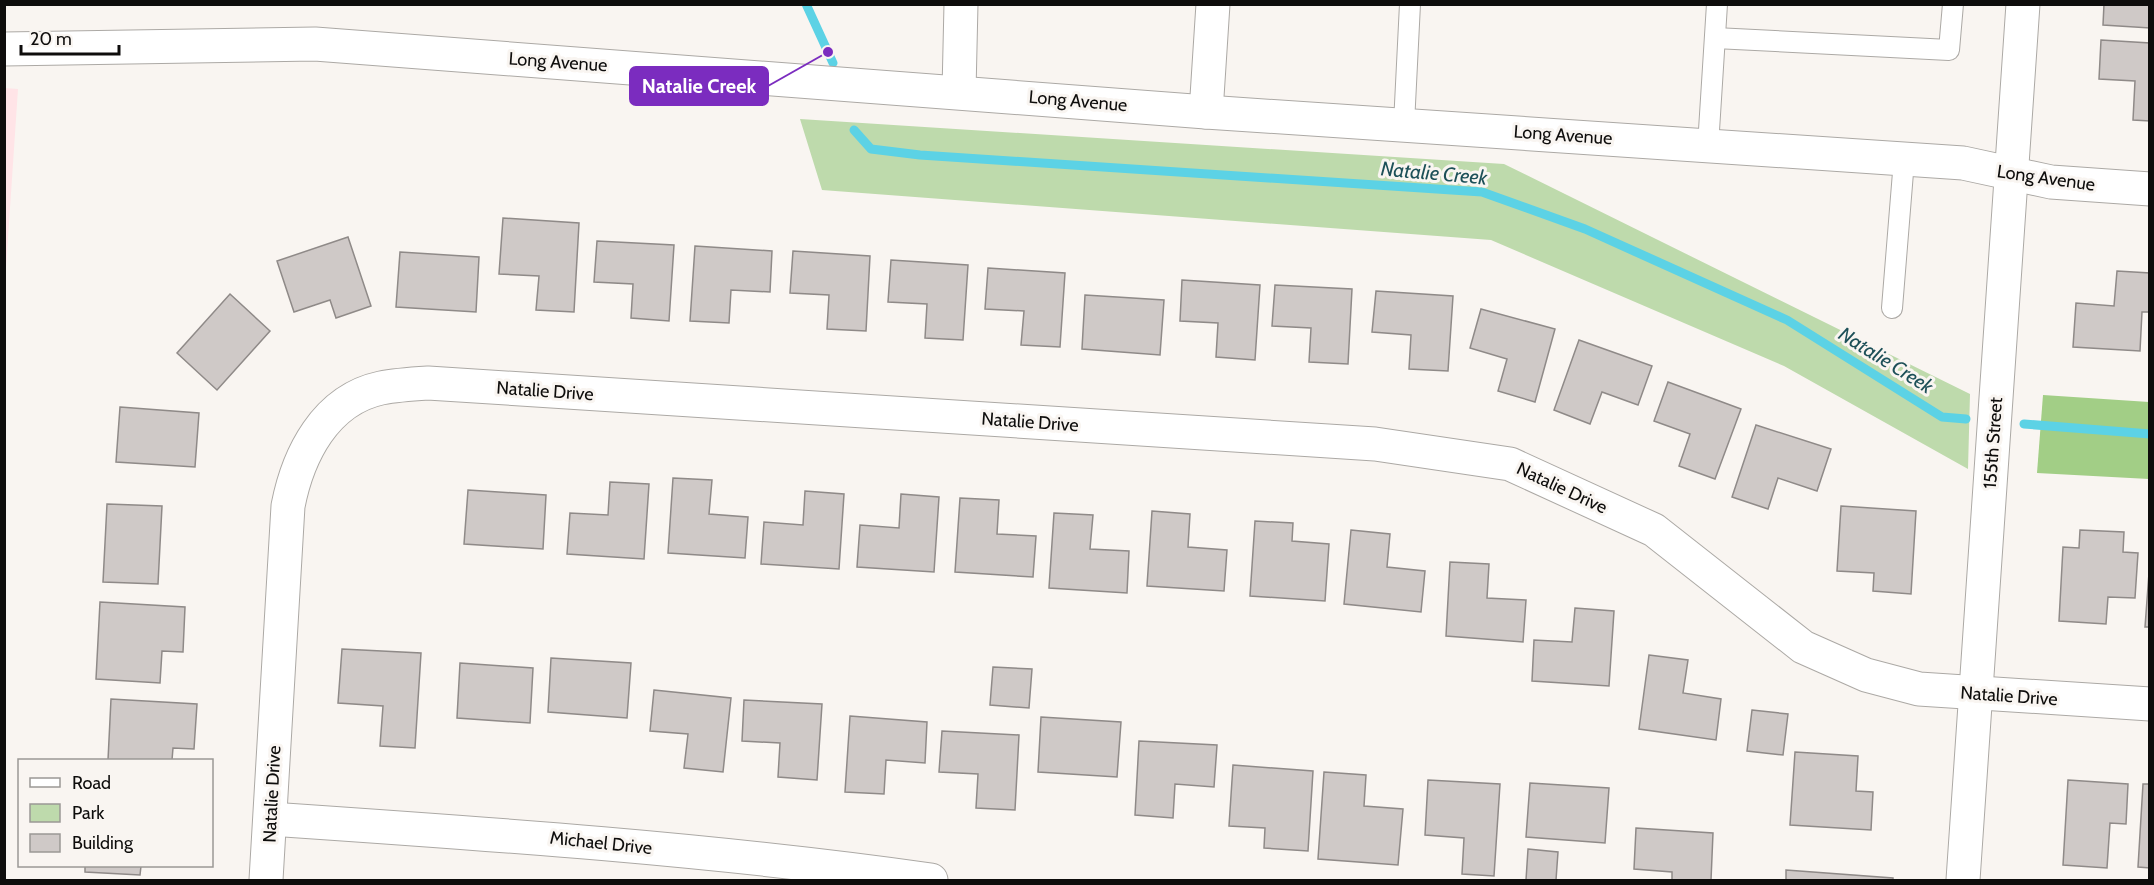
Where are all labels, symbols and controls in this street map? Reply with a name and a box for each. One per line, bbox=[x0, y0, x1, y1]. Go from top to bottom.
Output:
scale bar bbox=[21, 18, 118, 56]
text: 20 m bbox=[30, 28, 72, 50]
street label: Long Avenue bbox=[508, 48, 608, 76]
callout: Natalie Creek bbox=[630, 67, 768, 105]
text: Natalie Creek bbox=[642, 74, 756, 98]
street label: Long Avenue bbox=[1028, 86, 1128, 116]
street label: Long Avenue bbox=[1513, 121, 1613, 149]
water label: Natalie Creek bbox=[1380, 156, 1490, 190]
street label: Long Avenue bbox=[1995, 160, 2097, 196]
water label: Natalie Creek bbox=[1834, 322, 1939, 399]
street label: Natalie Drive bbox=[496, 377, 594, 405]
street label: 155th Street bbox=[1979, 397, 2007, 489]
street label: Natalie Drive bbox=[981, 408, 1079, 436]
street label: Natalie Drive bbox=[1513, 457, 1611, 519]
street label: Natalie Drive bbox=[1960, 682, 2058, 710]
street label: Natalie Drive bbox=[258, 745, 286, 843]
legend bbox=[18, 759, 213, 867]
text: Road bbox=[72, 772, 111, 794]
text: Park bbox=[72, 802, 105, 824]
street label: Michael Drive bbox=[549, 827, 653, 859]
text: Building bbox=[72, 832, 134, 854]

